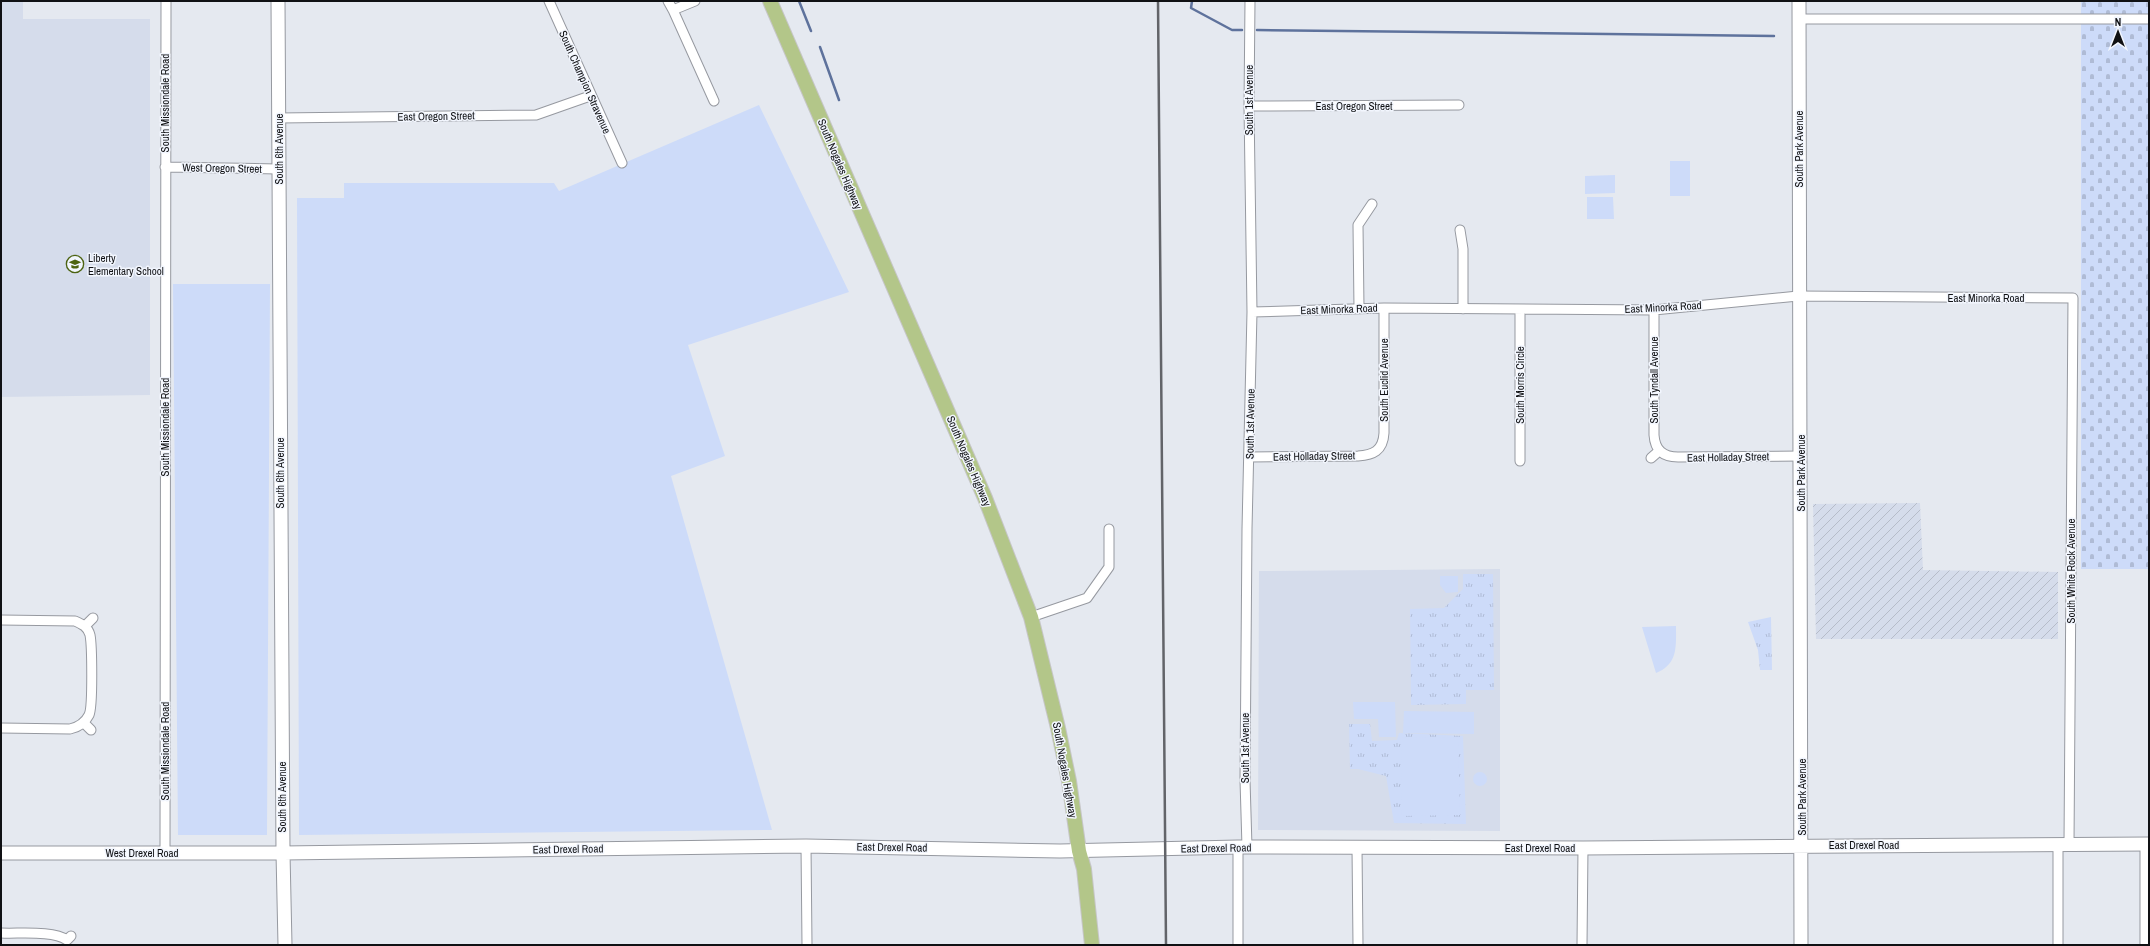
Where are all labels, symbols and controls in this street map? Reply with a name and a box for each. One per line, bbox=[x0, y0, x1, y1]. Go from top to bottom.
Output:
north arrow bbox=[2098, 12, 2138, 52]
text: N bbox=[2115, 15, 2121, 29]
street label: South Champion Stravenue bbox=[556, 28, 614, 136]
street label: South Missiondale Road bbox=[158, 54, 172, 152]
street label: South 1st Avenue bbox=[1242, 65, 1256, 135]
street label: East Oregon Street bbox=[1315, 99, 1393, 113]
street label: East Oregon Street bbox=[397, 108, 475, 124]
street label: South Park Avenue bbox=[1792, 110, 1806, 188]
street label: South 6th Avenue bbox=[272, 113, 286, 185]
street label: South Nogales Highway bbox=[815, 117, 866, 212]
street label: West Oregon Street bbox=[182, 160, 262, 176]
place label: Liberty Elementary School bbox=[88, 251, 164, 278]
school or university icon: Liberty Elementary School bbox=[65, 254, 85, 274]
street label: East Minorka Road bbox=[1947, 291, 2025, 305]
street label: East Minorka Road bbox=[1624, 298, 1702, 316]
street label: East Minorka Road bbox=[1300, 301, 1378, 317]
street label: South Tyndall Avenue bbox=[1647, 337, 1661, 423]
street label: South Euclid Avenue bbox=[1377, 338, 1391, 422]
street label: South Morris Circle bbox=[1513, 346, 1527, 424]
street label: South Missiondale Road bbox=[158, 378, 172, 476]
street label: South 1st Avenue bbox=[1242, 389, 1258, 459]
street label: South Nogales Highway bbox=[944, 414, 995, 509]
street label: South Park Avenue bbox=[1794, 434, 1808, 512]
street label: South 6th Avenue bbox=[273, 437, 287, 509]
street label: East Holladay Street bbox=[1273, 448, 1356, 464]
street label: East Holladay Street bbox=[1687, 449, 1770, 465]
street label: South White Rock Avenue bbox=[2064, 518, 2078, 624]
street label: South Missiondale Road bbox=[158, 702, 172, 800]
street label: South 1st Avenue bbox=[1238, 713, 1252, 783]
street label: South Nogales Highway bbox=[1050, 721, 1080, 819]
street label: South Park Avenue bbox=[1795, 758, 1809, 836]
street label: South 6th Avenue bbox=[275, 761, 289, 833]
street label: East Drexel Road bbox=[1829, 838, 1899, 852]
street label: East Drexel Road bbox=[857, 839, 927, 855]
street label: East Drexel Road bbox=[1181, 840, 1251, 856]
street label: East Drexel Road bbox=[533, 841, 603, 857]
street label: East Drexel Road bbox=[1505, 841, 1575, 855]
street label: West Drexel Road bbox=[105, 846, 179, 860]

